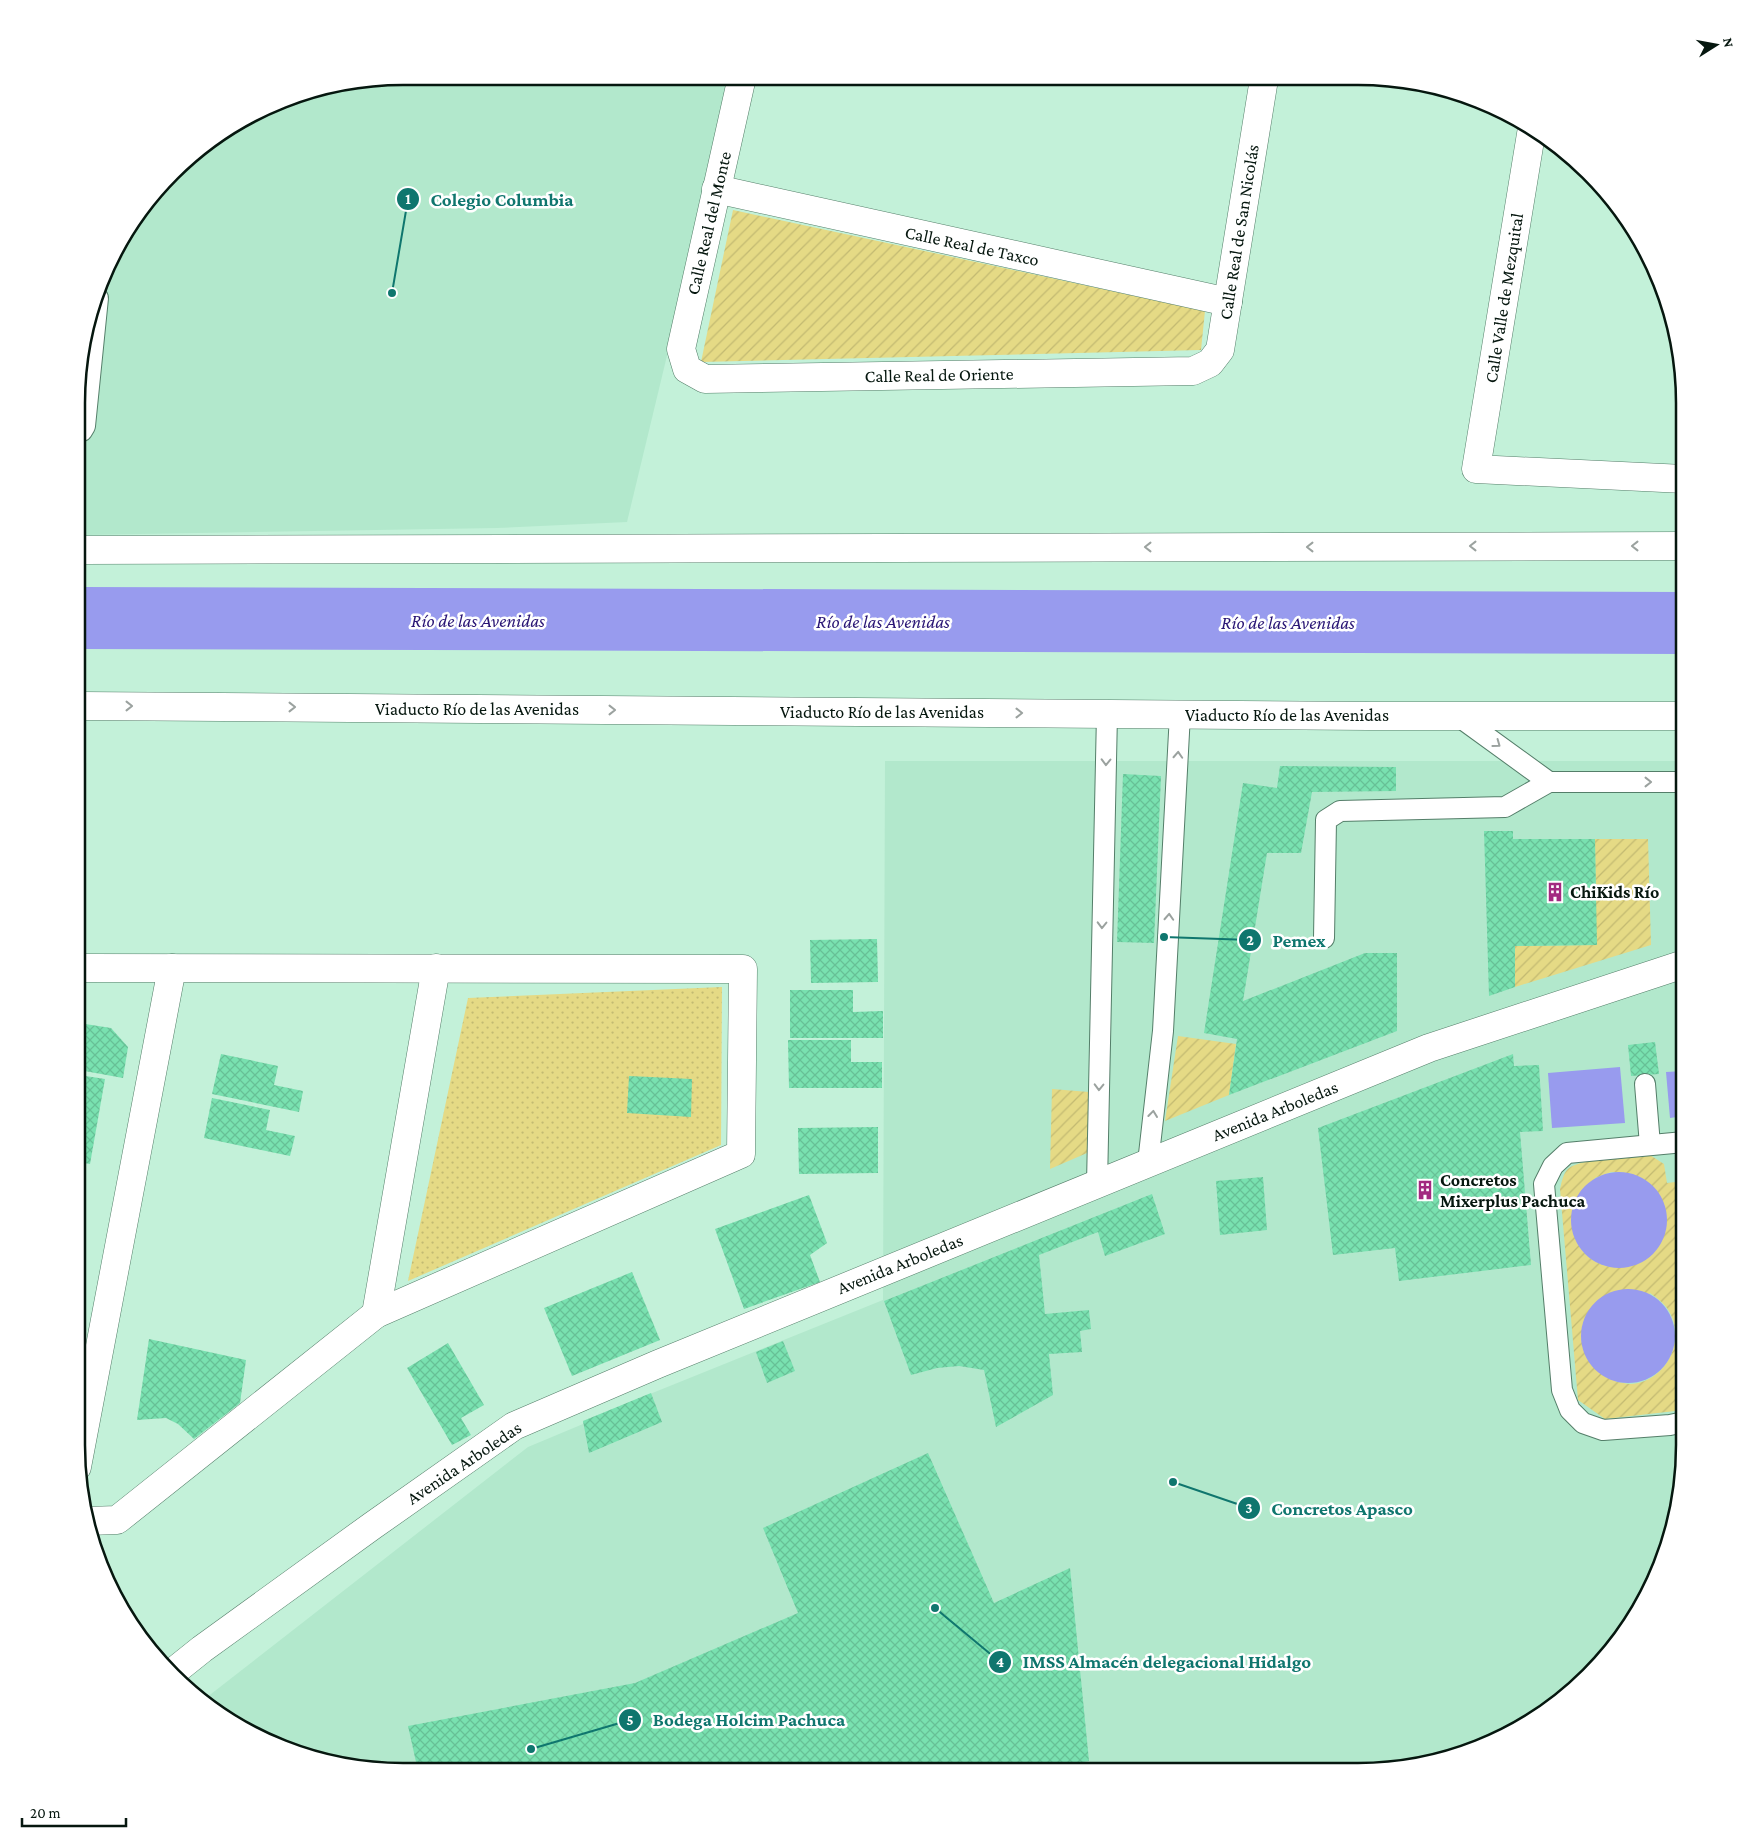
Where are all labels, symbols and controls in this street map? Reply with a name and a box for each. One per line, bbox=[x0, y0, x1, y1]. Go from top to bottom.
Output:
north arrow bbox=[1691, 20, 1741, 70]
text: N bbox=[1720, 36, 1738, 49]
street label: Calle Real de San Nicolás bbox=[1215, 143, 1263, 321]
street label: Calle Real del Monte bbox=[683, 149, 735, 297]
callout: Colegio Columbia bbox=[396, 182, 584, 216]
text: Colegio Columbia bbox=[430, 189, 574, 210]
text: 1 bbox=[405, 191, 411, 207]
street label: Calle Valle de Mezquital bbox=[1481, 211, 1527, 384]
street label: Calle Real de Taxco bbox=[903, 222, 1041, 270]
street label: Calle Real de Oriente bbox=[864, 364, 1014, 386]
one-way arrow bbox=[1469, 541, 1476, 551]
one-way arrow bbox=[1631, 541, 1639, 551]
one-way arrow bbox=[1144, 542, 1152, 552]
one-way arrow bbox=[1306, 542, 1314, 552]
water label: Río de las Avenidas bbox=[411, 610, 545, 631]
water label: Río de las Avenidas bbox=[816, 611, 950, 632]
water label: Río de las Avenidas bbox=[1221, 612, 1355, 633]
street label: Viaducto Río de las Avenidas bbox=[375, 699, 579, 719]
one-way arrow bbox=[126, 701, 134, 711]
one-way arrow bbox=[288, 702, 296, 712]
street label: Viaducto Río de las Avenidas bbox=[780, 702, 984, 722]
one-way arrow bbox=[608, 705, 616, 715]
street label: Viaducto Río de las Avenidas bbox=[1185, 705, 1389, 725]
one-way arrow bbox=[1016, 708, 1024, 718]
one-way arrow bbox=[1491, 739, 1500, 747]
one-way arrow bbox=[1173, 751, 1184, 759]
one-way arrow bbox=[1100, 759, 1111, 767]
one-way arrow bbox=[1644, 777, 1652, 787]
building icon: ChiKids Río bbox=[1544, 881, 1566, 903]
place label: ChiKids Río bbox=[1570, 882, 1659, 902]
one-way arrow bbox=[1164, 913, 1175, 921]
one-way arrow bbox=[1097, 922, 1107, 929]
callout: Pemex bbox=[1237, 923, 1336, 957]
text: Pemex bbox=[1272, 930, 1326, 951]
text: 2 bbox=[1246, 932, 1254, 948]
street label: Avenida Arboledas bbox=[1209, 1077, 1341, 1145]
one-way arrow bbox=[1093, 1084, 1104, 1092]
one-way arrow bbox=[1148, 1110, 1158, 1119]
place label: Concretos Mixerplus Pachuca bbox=[1440, 1170, 1585, 1211]
building icon: Concretos Mixerplus Pachuca bbox=[1414, 1179, 1436, 1201]
street label: Avenida Arboledas bbox=[834, 1230, 966, 1298]
street label: Avenida Arboledas bbox=[403, 1417, 525, 1509]
callout: Concretos Apasco bbox=[1236, 1491, 1423, 1525]
text: Concretos Apasco bbox=[1271, 1498, 1413, 1519]
text: 3 bbox=[1245, 1500, 1253, 1516]
callout: IMSS Almacén delegacional Hidalgo bbox=[988, 1645, 1321, 1679]
text: IMSS Almacén delegacional Hidalgo bbox=[1023, 1651, 1311, 1672]
text: 4 bbox=[996, 1654, 1004, 1670]
callout: Bodega Holcim Pachuca bbox=[618, 1703, 855, 1737]
text: Bodega Holcim Pachuca bbox=[653, 1709, 846, 1730]
text: 5 bbox=[626, 1712, 634, 1728]
scale bar bbox=[22, 1796, 126, 1828]
text: 20 m bbox=[30, 1805, 61, 1821]

